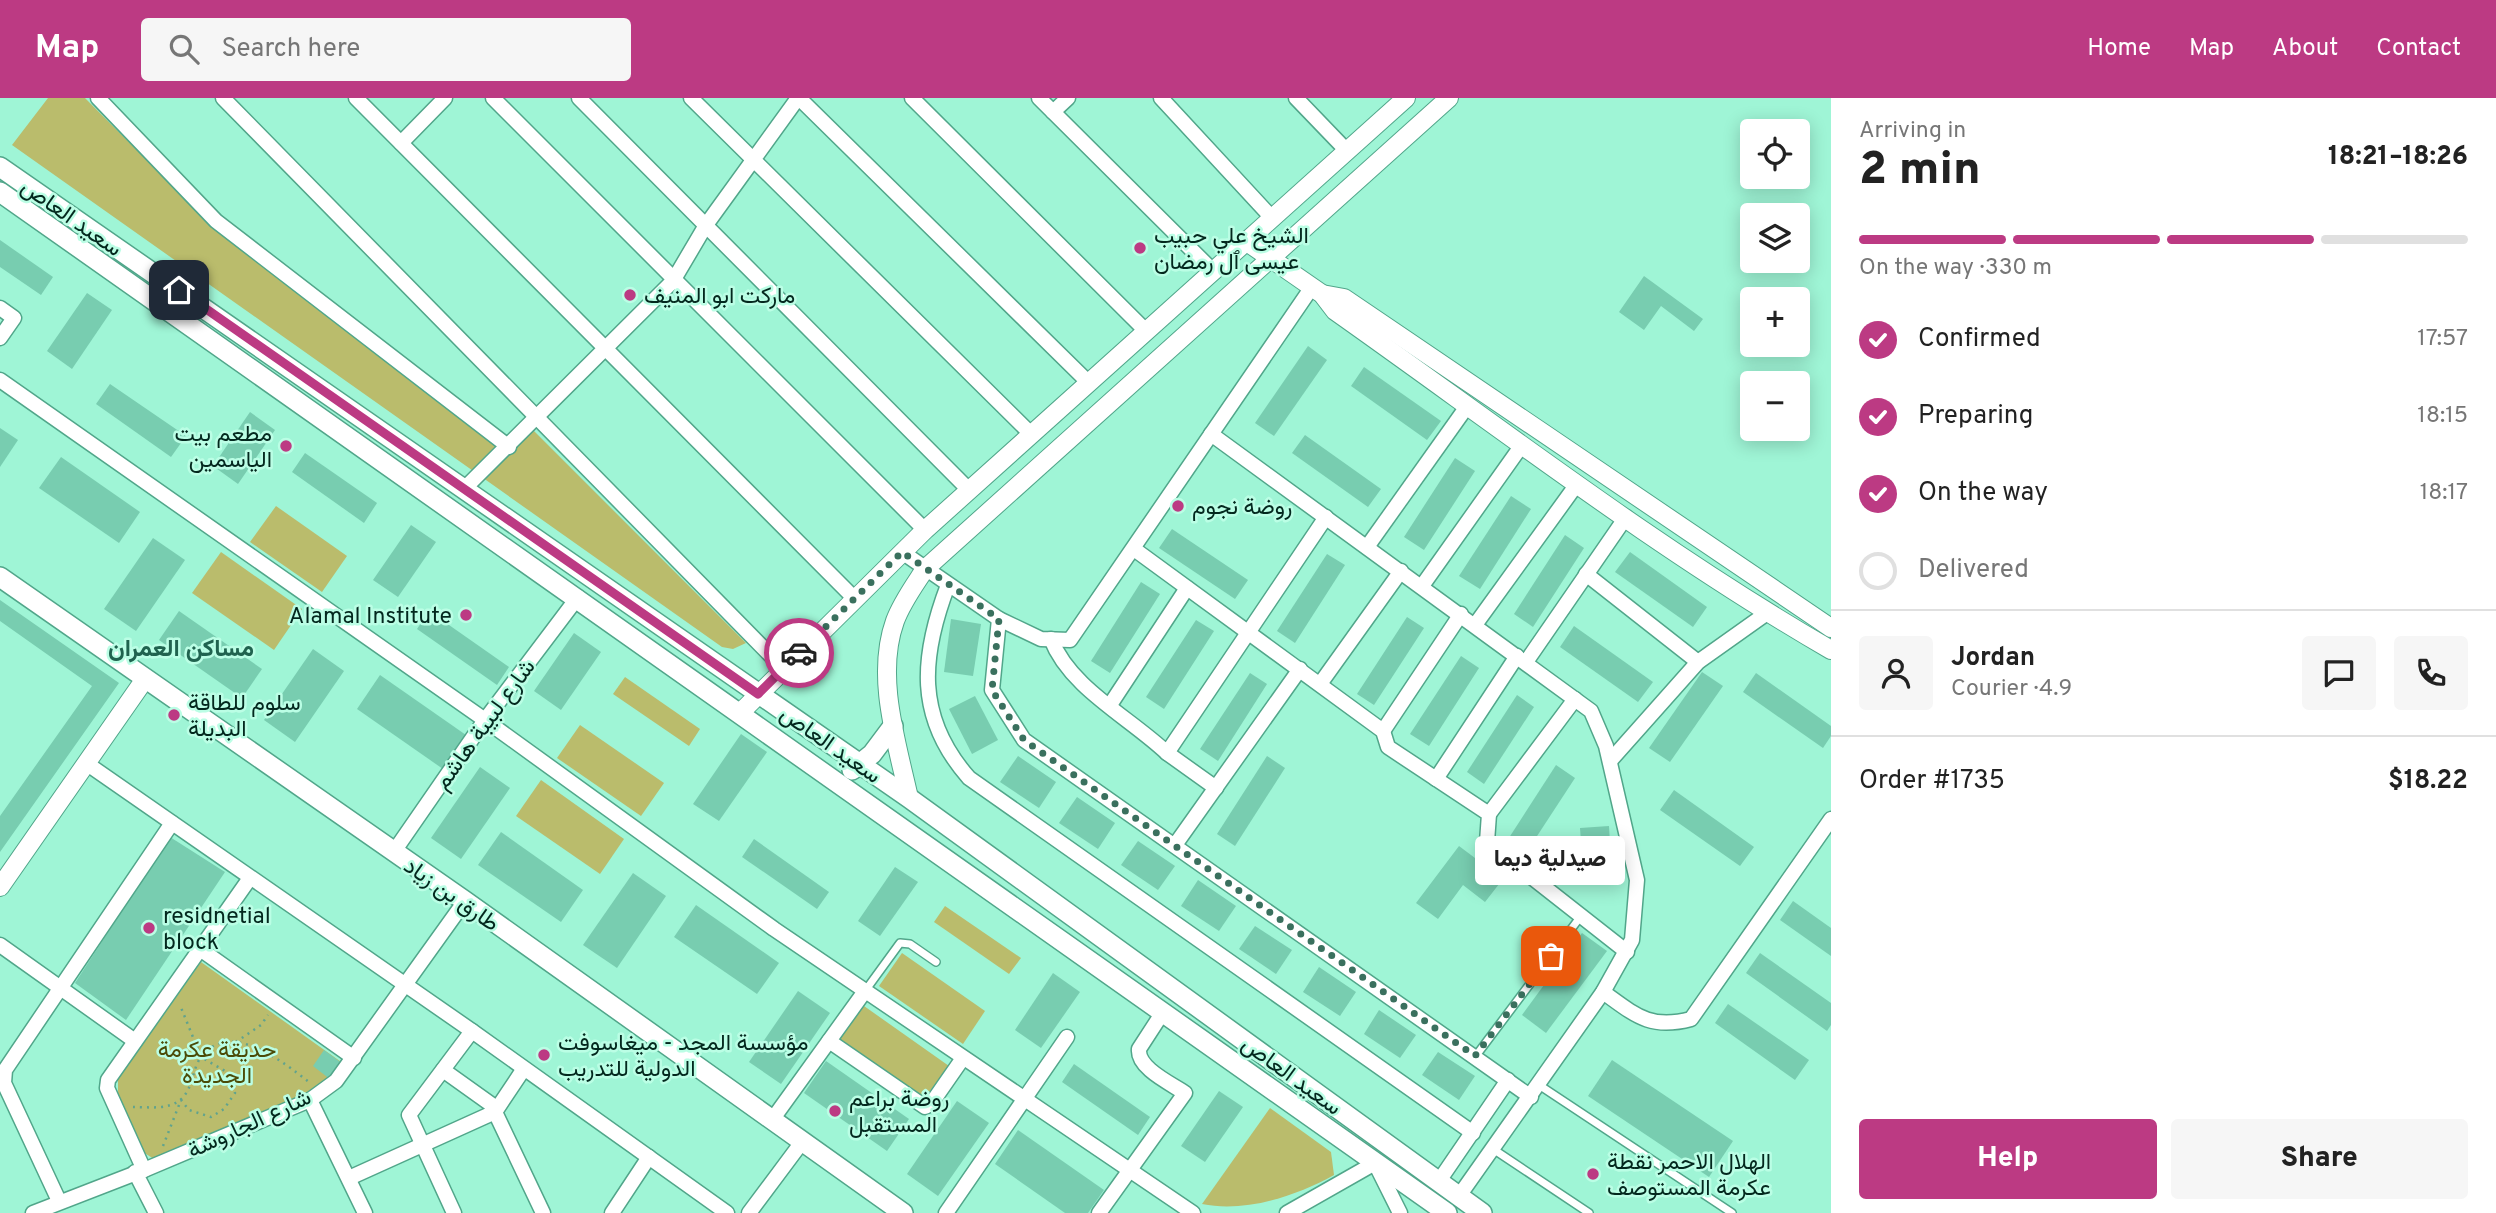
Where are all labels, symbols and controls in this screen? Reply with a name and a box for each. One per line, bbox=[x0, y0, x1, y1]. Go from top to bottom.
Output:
search box bbox=[141, 18, 631, 81]
text: Map bbox=[35, 28, 99, 70]
icon: search bbox=[165, 30, 203, 68]
text: Search here bbox=[221, 33, 360, 66]
text: Home bbox=[2087, 34, 2151, 64]
text: Map bbox=[2189, 34, 2234, 64]
text: About bbox=[2272, 34, 2338, 64]
text: Contact bbox=[2376, 34, 2461, 64]
text: Arriving in bbox=[1859, 117, 1966, 146]
map controls bbox=[1740, 119, 1810, 441]
button: locate bbox=[1740, 119, 1810, 189]
text: 18:21–18:26 bbox=[2328, 141, 2468, 174]
text: 2 min bbox=[1859, 142, 1981, 201]
street label: سعيد العاص bbox=[14, 174, 127, 265]
button: layers bbox=[1740, 203, 1810, 273]
place label: الشيخ علي حبيب عيسى ٱل رمضان bbox=[1154, 223, 1309, 278]
marker: الشيخ علي حبيب عيسى ٱل رمضان bbox=[1132, 240, 1148, 256]
text: On the way · 330 m bbox=[1859, 254, 2052, 283]
pin bbox=[149, 260, 209, 320]
icon: home bbox=[160, 271, 198, 309]
place label: ماركت ابو المنيف bbox=[644, 283, 795, 312]
marker: ماركت ابو المنيف bbox=[622, 287, 638, 303]
button: + bbox=[1740, 287, 1810, 357]
icon: check bbox=[1859, 321, 1897, 359]
text: Confirmed bbox=[1918, 323, 2041, 356]
text: 17:57 bbox=[2417, 325, 2468, 354]
button: − bbox=[1740, 371, 1810, 441]
icon: check bbox=[1859, 398, 1897, 436]
text: Preparing bbox=[1918, 400, 2033, 433]
text: 18:15 bbox=[2417, 402, 2468, 431]
place label: مطعم بيت الياسمين bbox=[175, 421, 272, 476]
marker: مطعم بيت الياسمين bbox=[278, 438, 294, 454]
icon: check bbox=[1859, 475, 1897, 513]
text: On the way bbox=[1918, 477, 2048, 510]
text: 18:17 bbox=[2420, 479, 2468, 508]
place label: روضة نجوم bbox=[1192, 494, 1292, 523]
marker: روضة نجوم bbox=[1170, 498, 1186, 514]
text: Delivered bbox=[1918, 554, 2029, 587]
place label: Alamal Institute bbox=[289, 603, 452, 632]
marker: Alamal Institute bbox=[458, 607, 474, 623]
courier bbox=[764, 618, 834, 688]
icon: car bbox=[780, 634, 818, 672]
district label: مساكن العمران bbox=[108, 635, 254, 665]
button: person bbox=[1859, 636, 1933, 710]
button: chat bbox=[2302, 636, 2376, 710]
button: phone bbox=[2394, 636, 2468, 710]
text: Jordan bbox=[1951, 642, 2035, 675]
street label: شارع لبيبة هاشم bbox=[429, 654, 543, 797]
text: Courier · 4.9 bbox=[1951, 675, 2072, 704]
place label: سلوم للطاقة البديلة bbox=[188, 690, 301, 745]
street label: سعيد العاص bbox=[773, 701, 886, 792]
marker: سلوم للطاقة البديلة bbox=[166, 707, 182, 723]
text: Order #1735 bbox=[1859, 765, 2005, 798]
text: $18.22 bbox=[2388, 765, 2468, 798]
callout: صيدلية ديما bbox=[1476, 837, 1626, 886]
text: صيدلية ديما bbox=[1494, 846, 1606, 875]
street label: طارق بن زياد bbox=[397, 853, 504, 940]
place label: residnetial block bbox=[163, 903, 271, 958]
marker: residnetial block bbox=[141, 920, 157, 936]
pin bbox=[1521, 926, 1581, 986]
icon: bag bbox=[1532, 937, 1570, 975]
place label: مؤسسة المجد - ميغاسوفت الدولية للتدريب bbox=[558, 1030, 808, 1085]
street label: سعيد العاص bbox=[1235, 1031, 1346, 1123]
park label: حديقة عكرمة الجديدة bbox=[158, 1037, 276, 1092]
marker: مؤسسة المجد - ميغاسوفت الدولية للتدريب bbox=[536, 1047, 552, 1063]
street label: شارع الجاروشة bbox=[184, 1084, 317, 1167]
place label: روضة براعم المستقبل bbox=[849, 1086, 949, 1141]
marker: روضة براعم المستقبل bbox=[827, 1103, 843, 1119]
button: Help bbox=[1859, 1119, 2157, 1199]
button: Share bbox=[2171, 1119, 2468, 1199]
place label: الهلال الاحمر نقطة عكرمة المستوصف bbox=[1607, 1149, 1771, 1204]
marker: الهلال الاحمر نقطة عكرمة المستوصف bbox=[1585, 1166, 1601, 1182]

